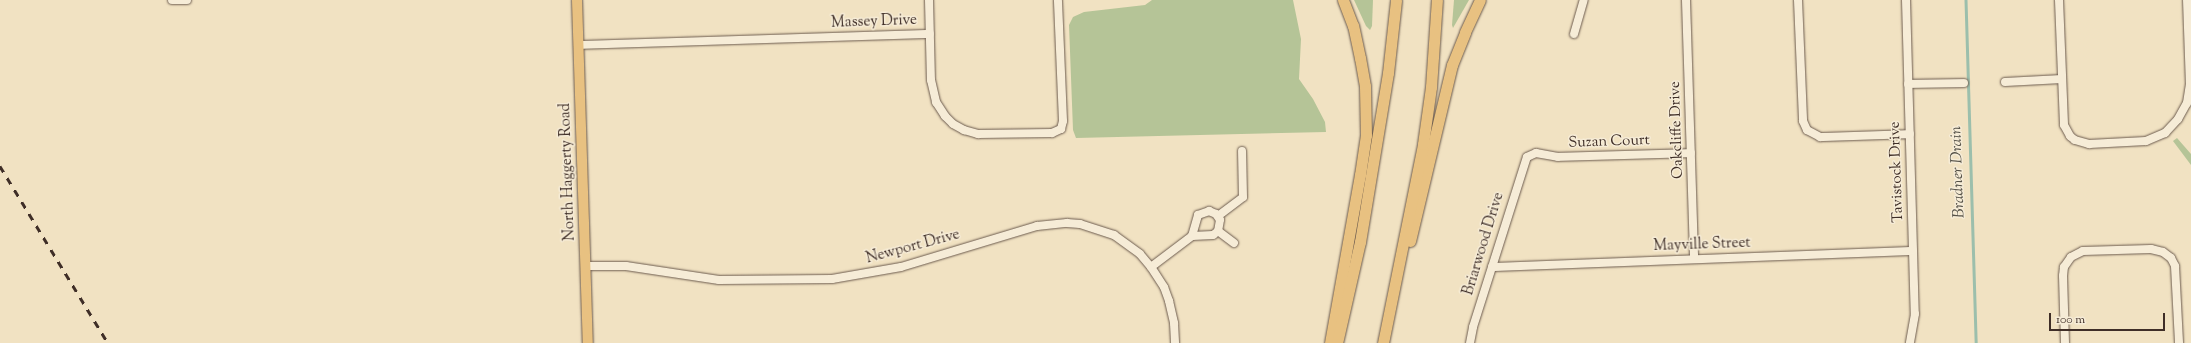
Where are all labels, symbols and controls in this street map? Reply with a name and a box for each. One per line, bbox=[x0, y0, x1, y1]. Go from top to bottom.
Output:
street label: Massey Drive bbox=[831, 12, 917, 32]
street label: Oakcliffe Drive bbox=[1666, 81, 1688, 179]
street label: North Haggerty Road bbox=[557, 103, 579, 241]
street label: Tavistock Drive bbox=[1886, 121, 1908, 223]
water label: Bradner Drain bbox=[1948, 126, 1970, 218]
street label: Suzan Court bbox=[1568, 132, 1650, 152]
street label: Briarwood Drive bbox=[1460, 190, 1508, 298]
street label: Newport Drive bbox=[864, 226, 962, 268]
street label: Mayville Street bbox=[1653, 234, 1751, 256]
scale bar bbox=[2051, 305, 2167, 331]
text: 100 m bbox=[2056, 311, 2085, 329]

